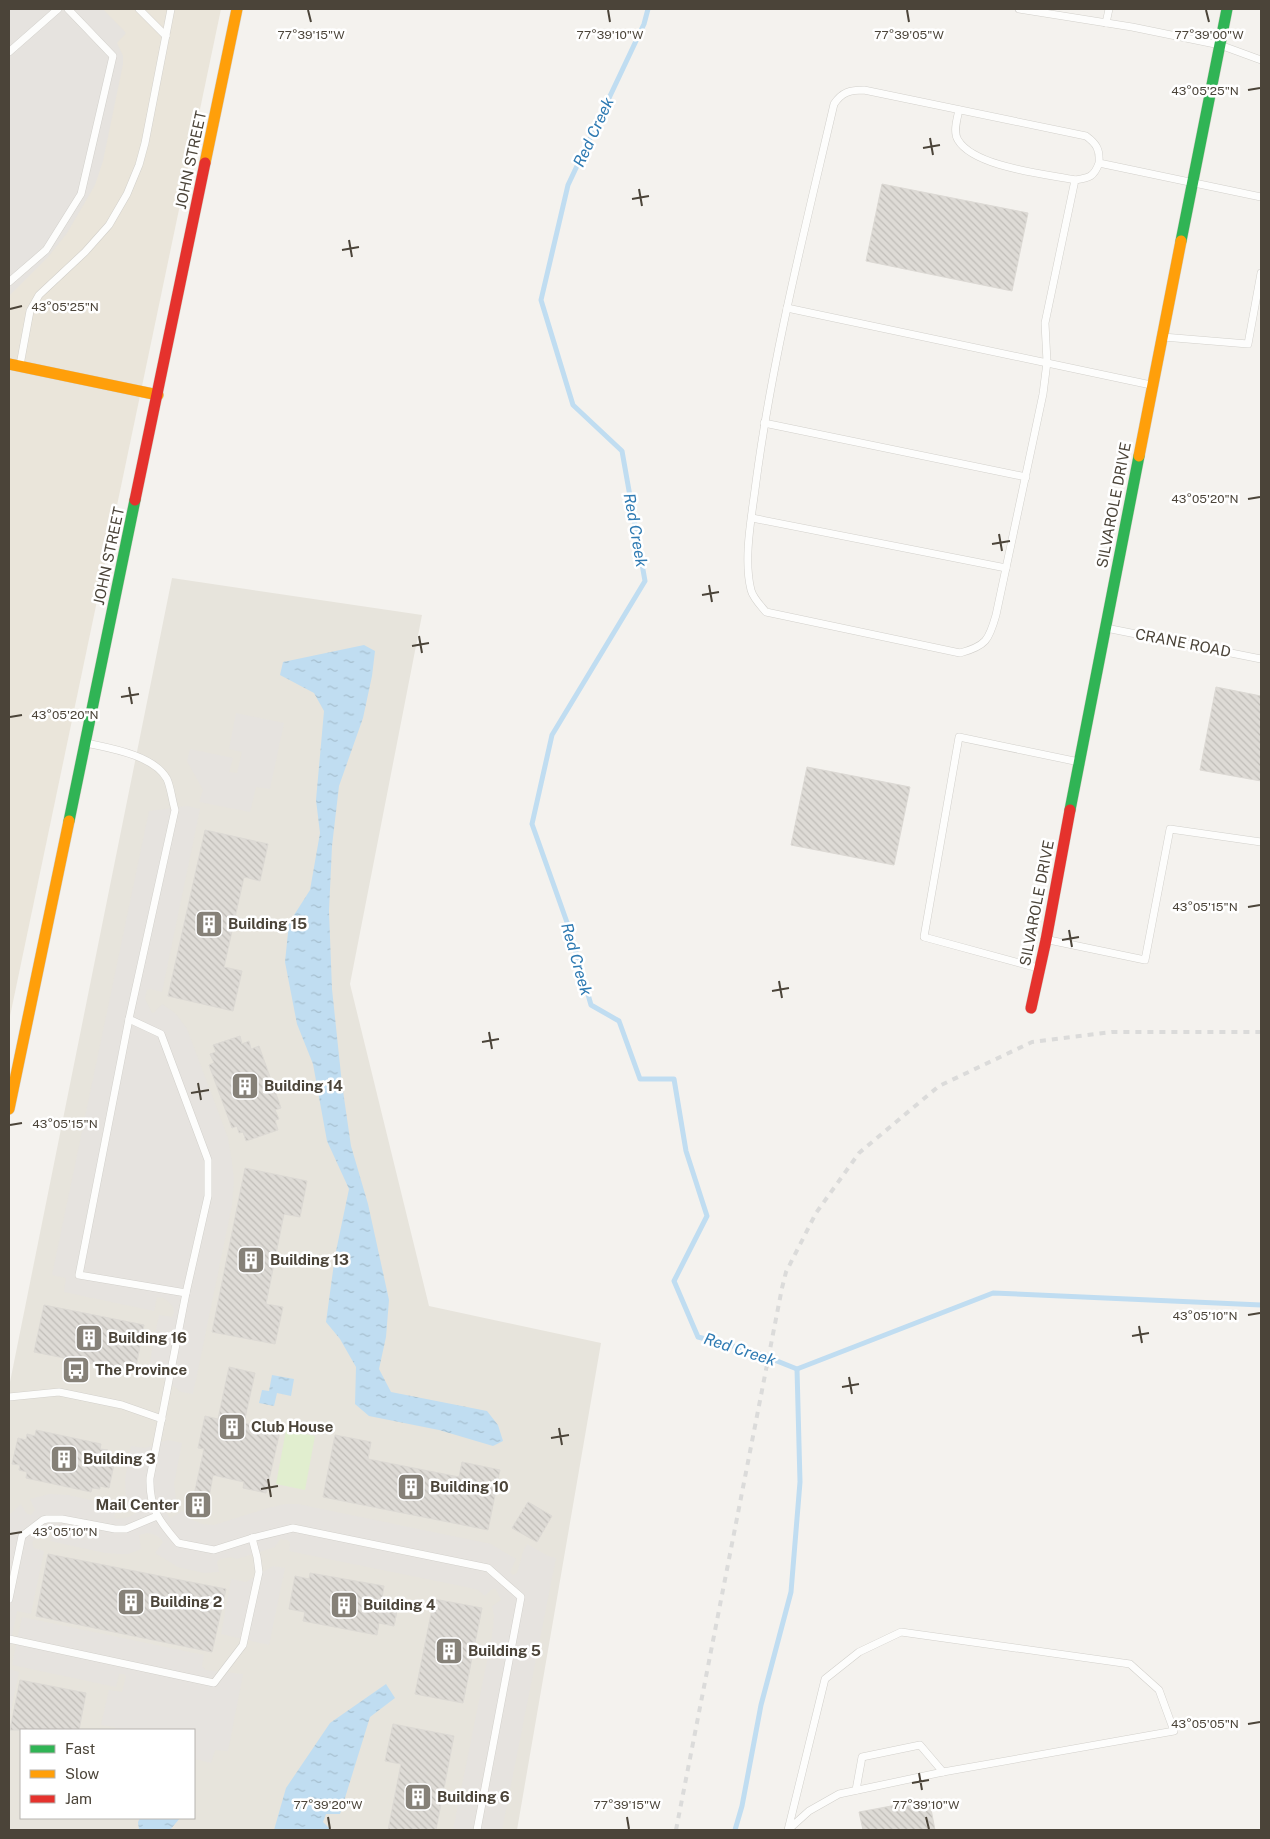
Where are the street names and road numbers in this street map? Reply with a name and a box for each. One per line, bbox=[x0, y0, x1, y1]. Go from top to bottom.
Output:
street label: JOHN STREET bbox=[172, 109, 209, 211]
street label: SILVAROLE DRIVE bbox=[1093, 441, 1134, 569]
street label: JOHN STREET bbox=[90, 505, 127, 607]
street label: CRANE ROAD bbox=[1134, 625, 1232, 660]
street label: SILVAROLE DRIVE bbox=[1016, 839, 1057, 967]

